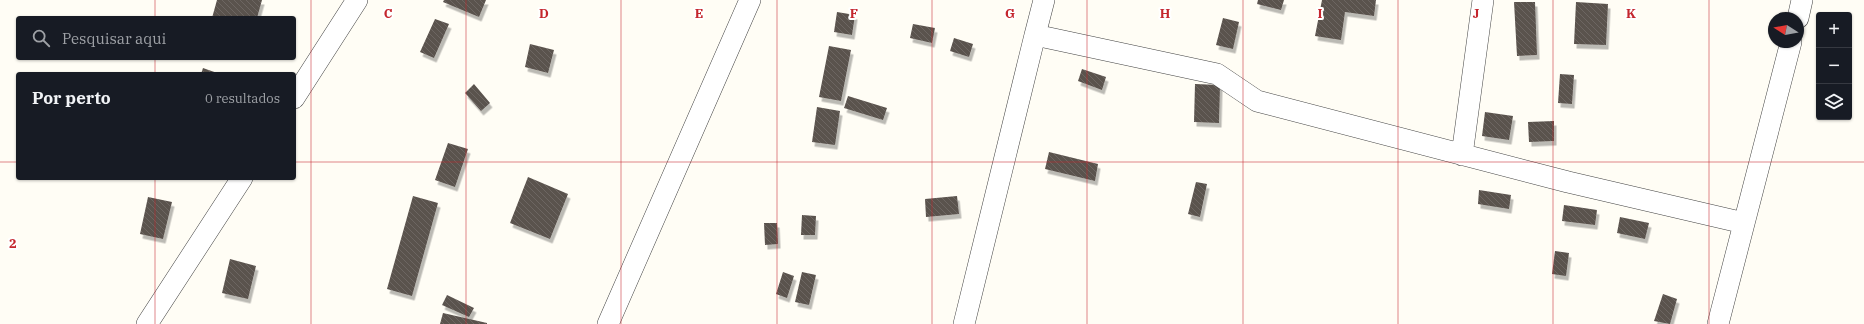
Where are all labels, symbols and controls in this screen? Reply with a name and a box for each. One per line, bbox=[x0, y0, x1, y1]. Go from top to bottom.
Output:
text: C bbox=[384, 5, 393, 22]
text: D bbox=[539, 5, 549, 22]
text: E bbox=[695, 5, 703, 22]
text: F bbox=[850, 5, 858, 22]
text: G bbox=[1005, 5, 1015, 22]
text: H bbox=[1160, 5, 1171, 22]
text: I bbox=[1318, 5, 1323, 22]
text: J bbox=[1473, 5, 1480, 22]
text: K bbox=[1626, 5, 1636, 22]
north arrow bbox=[1768, 12, 1804, 48]
map controls bbox=[1816, 12, 1852, 120]
button: + bbox=[1816, 12, 1852, 48]
search box bbox=[16, 16, 296, 60]
icon: search bbox=[30, 27, 52, 49]
text: Pesquisar aqui bbox=[62, 29, 166, 48]
button: − bbox=[1816, 48, 1852, 84]
button: layers bbox=[1816, 84, 1852, 120]
text: Por perto bbox=[32, 87, 111, 109]
text: 0 resultados bbox=[205, 90, 280, 107]
text: 2 bbox=[9, 235, 17, 252]

